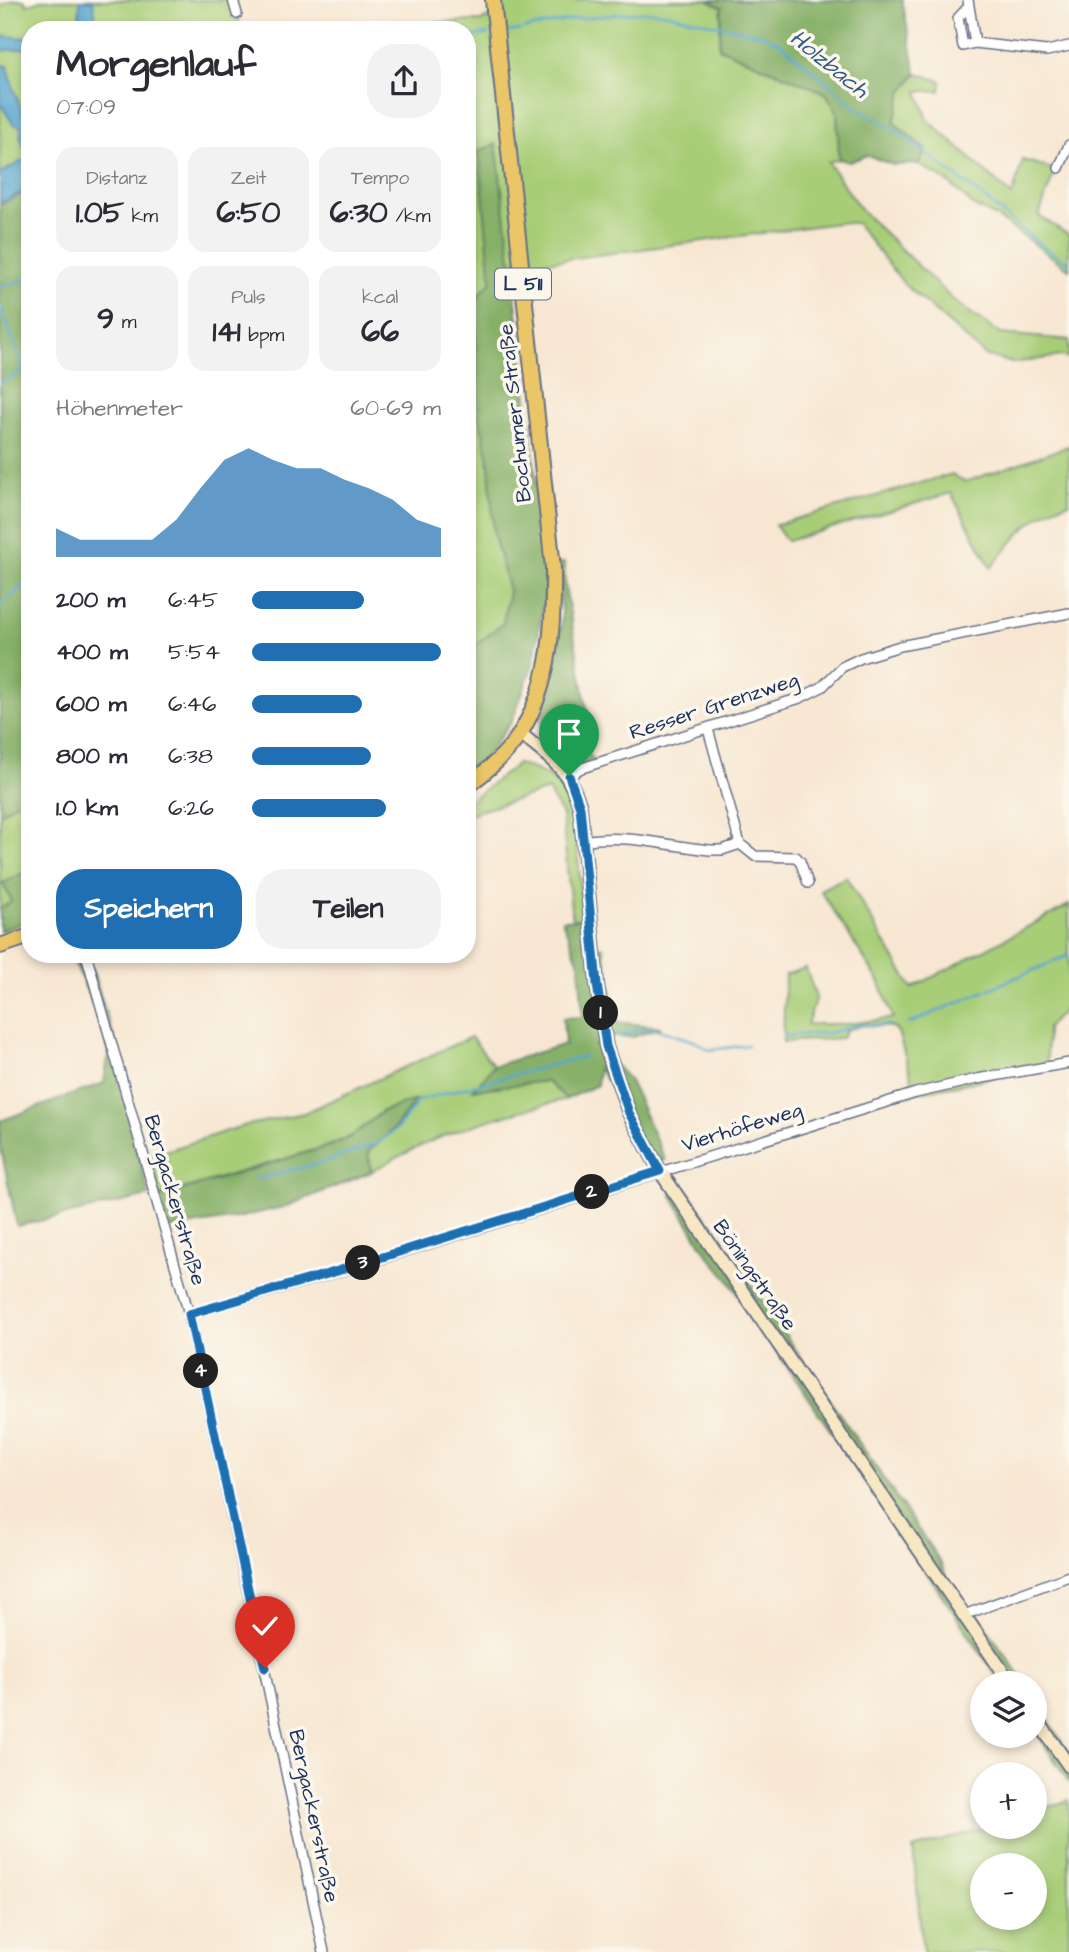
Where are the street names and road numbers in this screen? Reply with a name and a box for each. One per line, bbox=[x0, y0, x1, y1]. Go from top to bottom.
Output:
road number: L 511 bbox=[495, 268, 551, 300]
street label: Bochumer Straße bbox=[491, 322, 539, 504]
street label: Resser Grenzweg bbox=[626, 665, 803, 749]
street label: Vierhöfeweg bbox=[678, 1095, 807, 1161]
street label: Bergackerstraße bbox=[135, 1111, 213, 1289]
street label: Böningstraße bbox=[704, 1214, 804, 1337]
street label: Bergackerstraße bbox=[280, 1727, 346, 1906]

